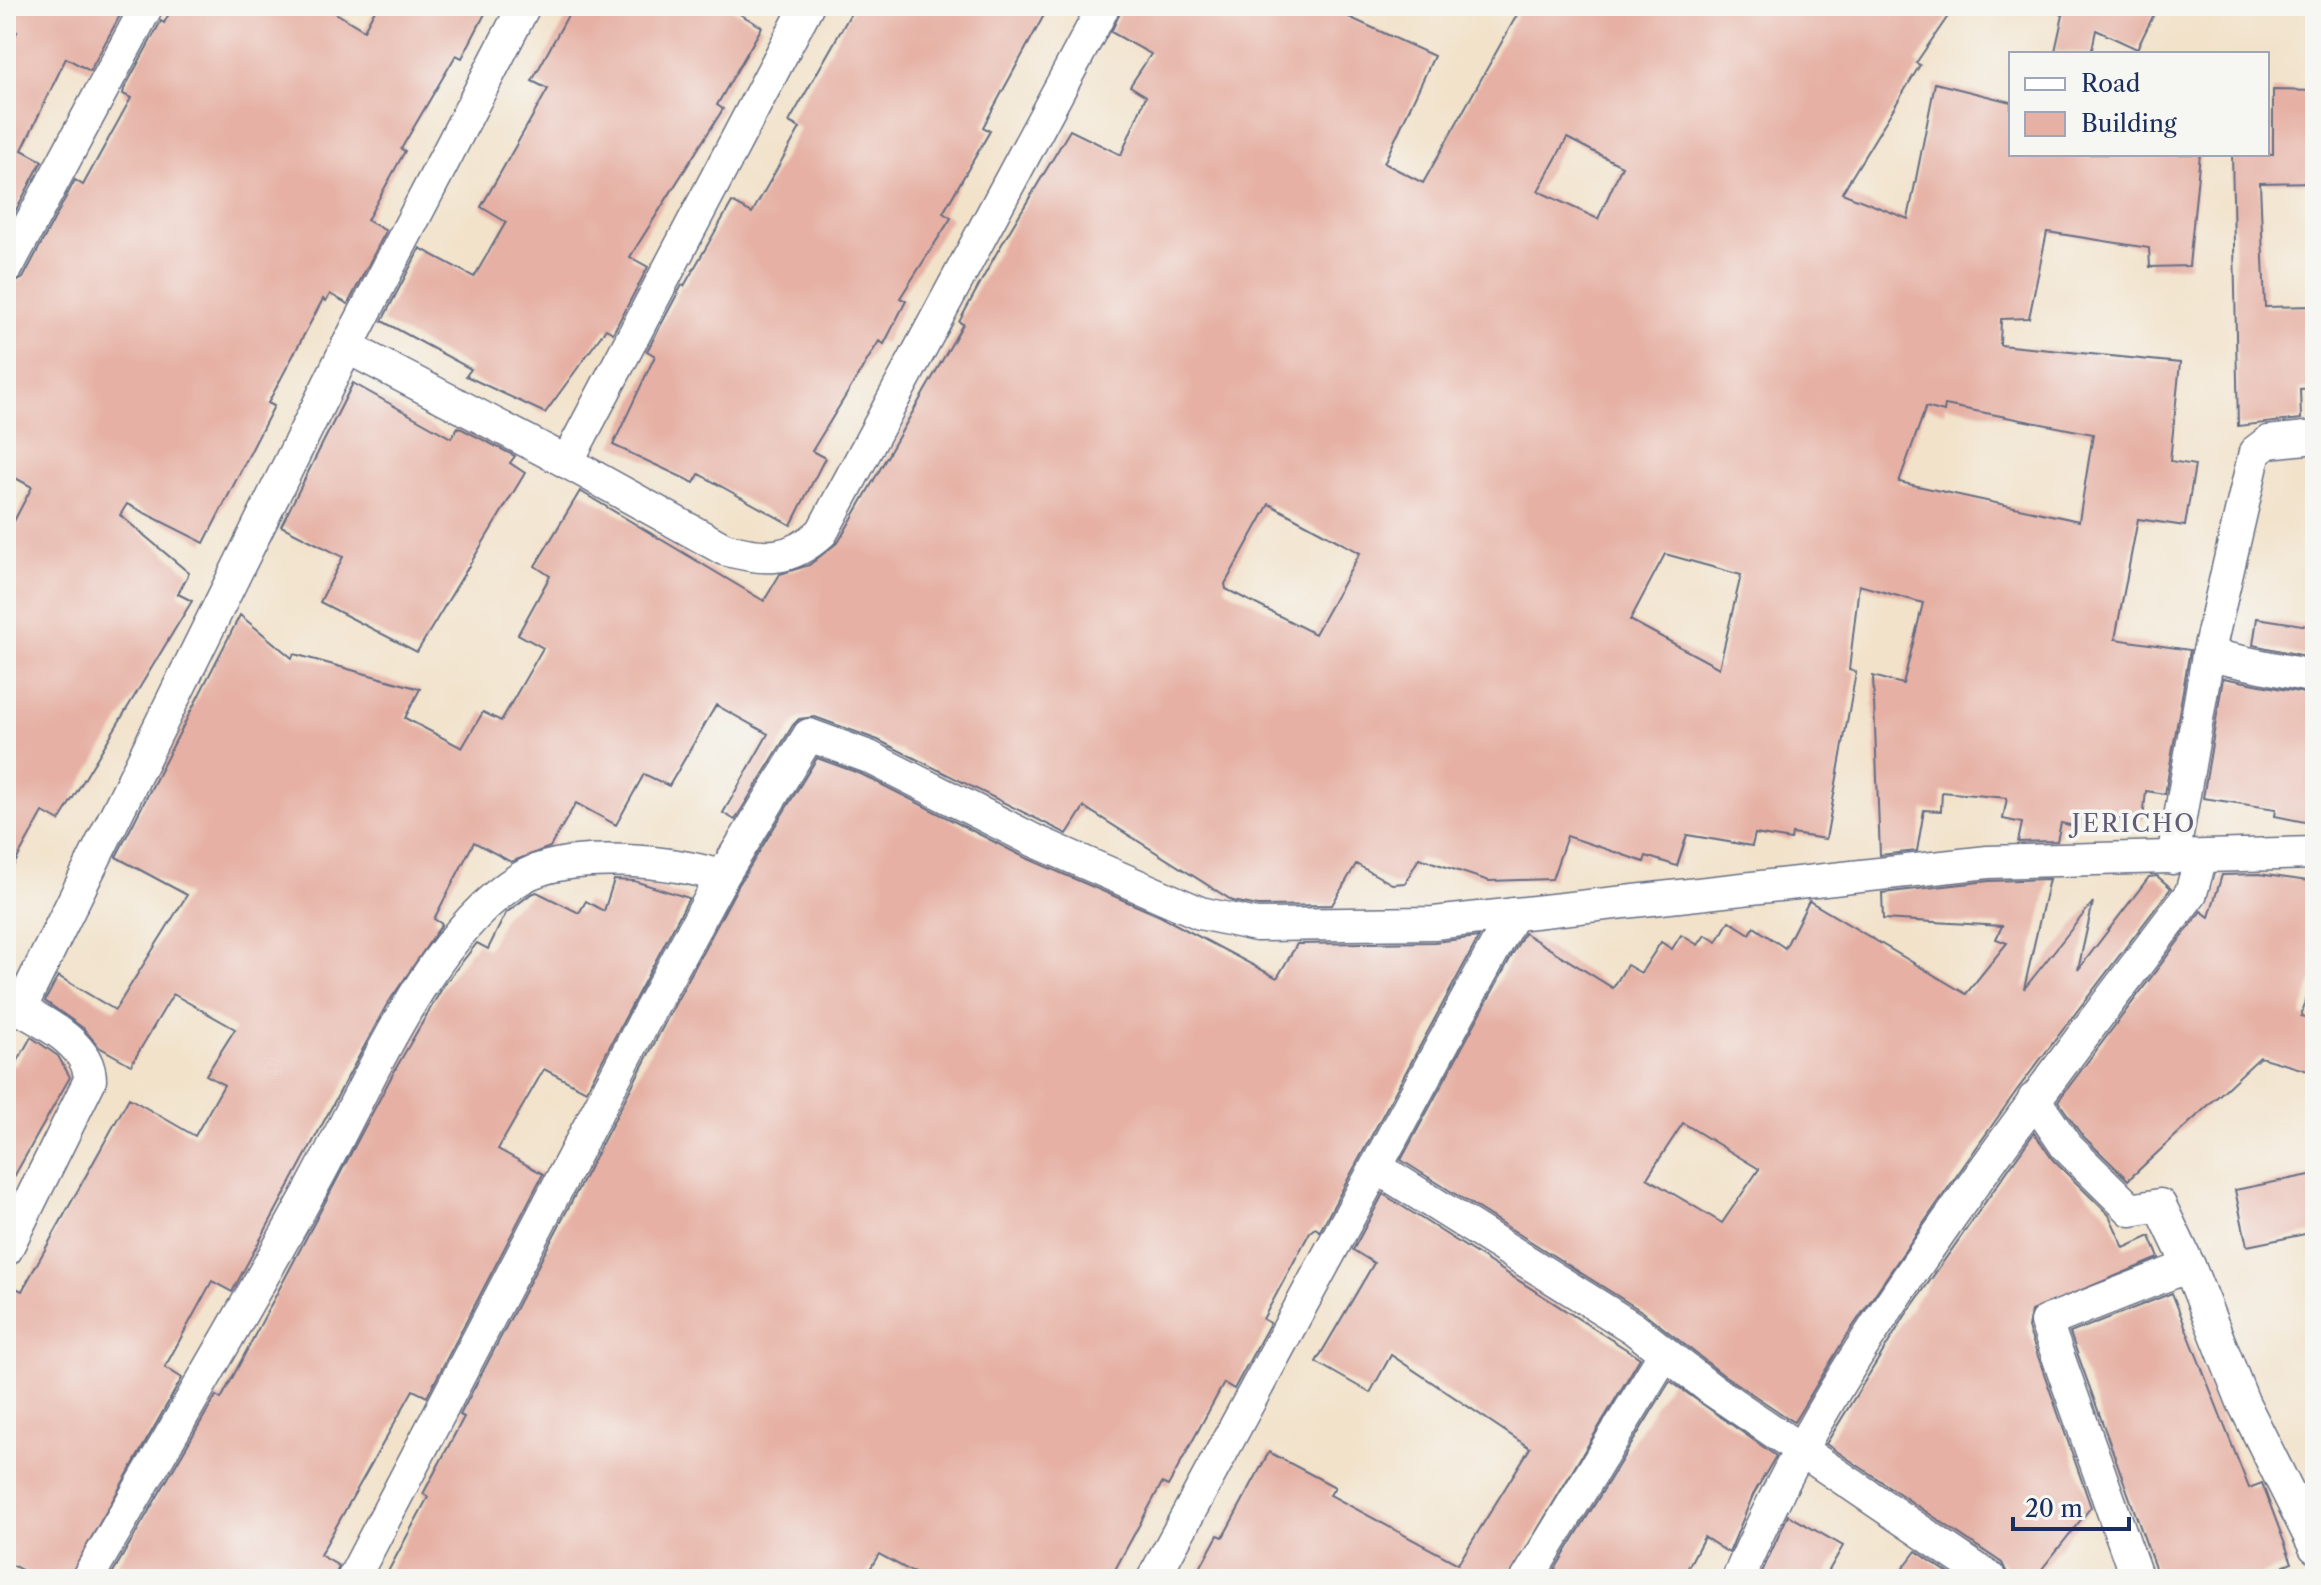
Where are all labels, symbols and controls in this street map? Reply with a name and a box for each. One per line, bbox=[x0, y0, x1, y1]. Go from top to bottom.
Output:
legend bbox=[2009, 52, 2269, 156]
text: Road bbox=[2081, 69, 2141, 98]
text: Building bbox=[2081, 109, 2177, 138]
district label: JERICHO bbox=[2068, 809, 2196, 838]
scale bar bbox=[2013, 1481, 2129, 1531]
text: 20 m bbox=[2025, 1494, 2083, 1523]

